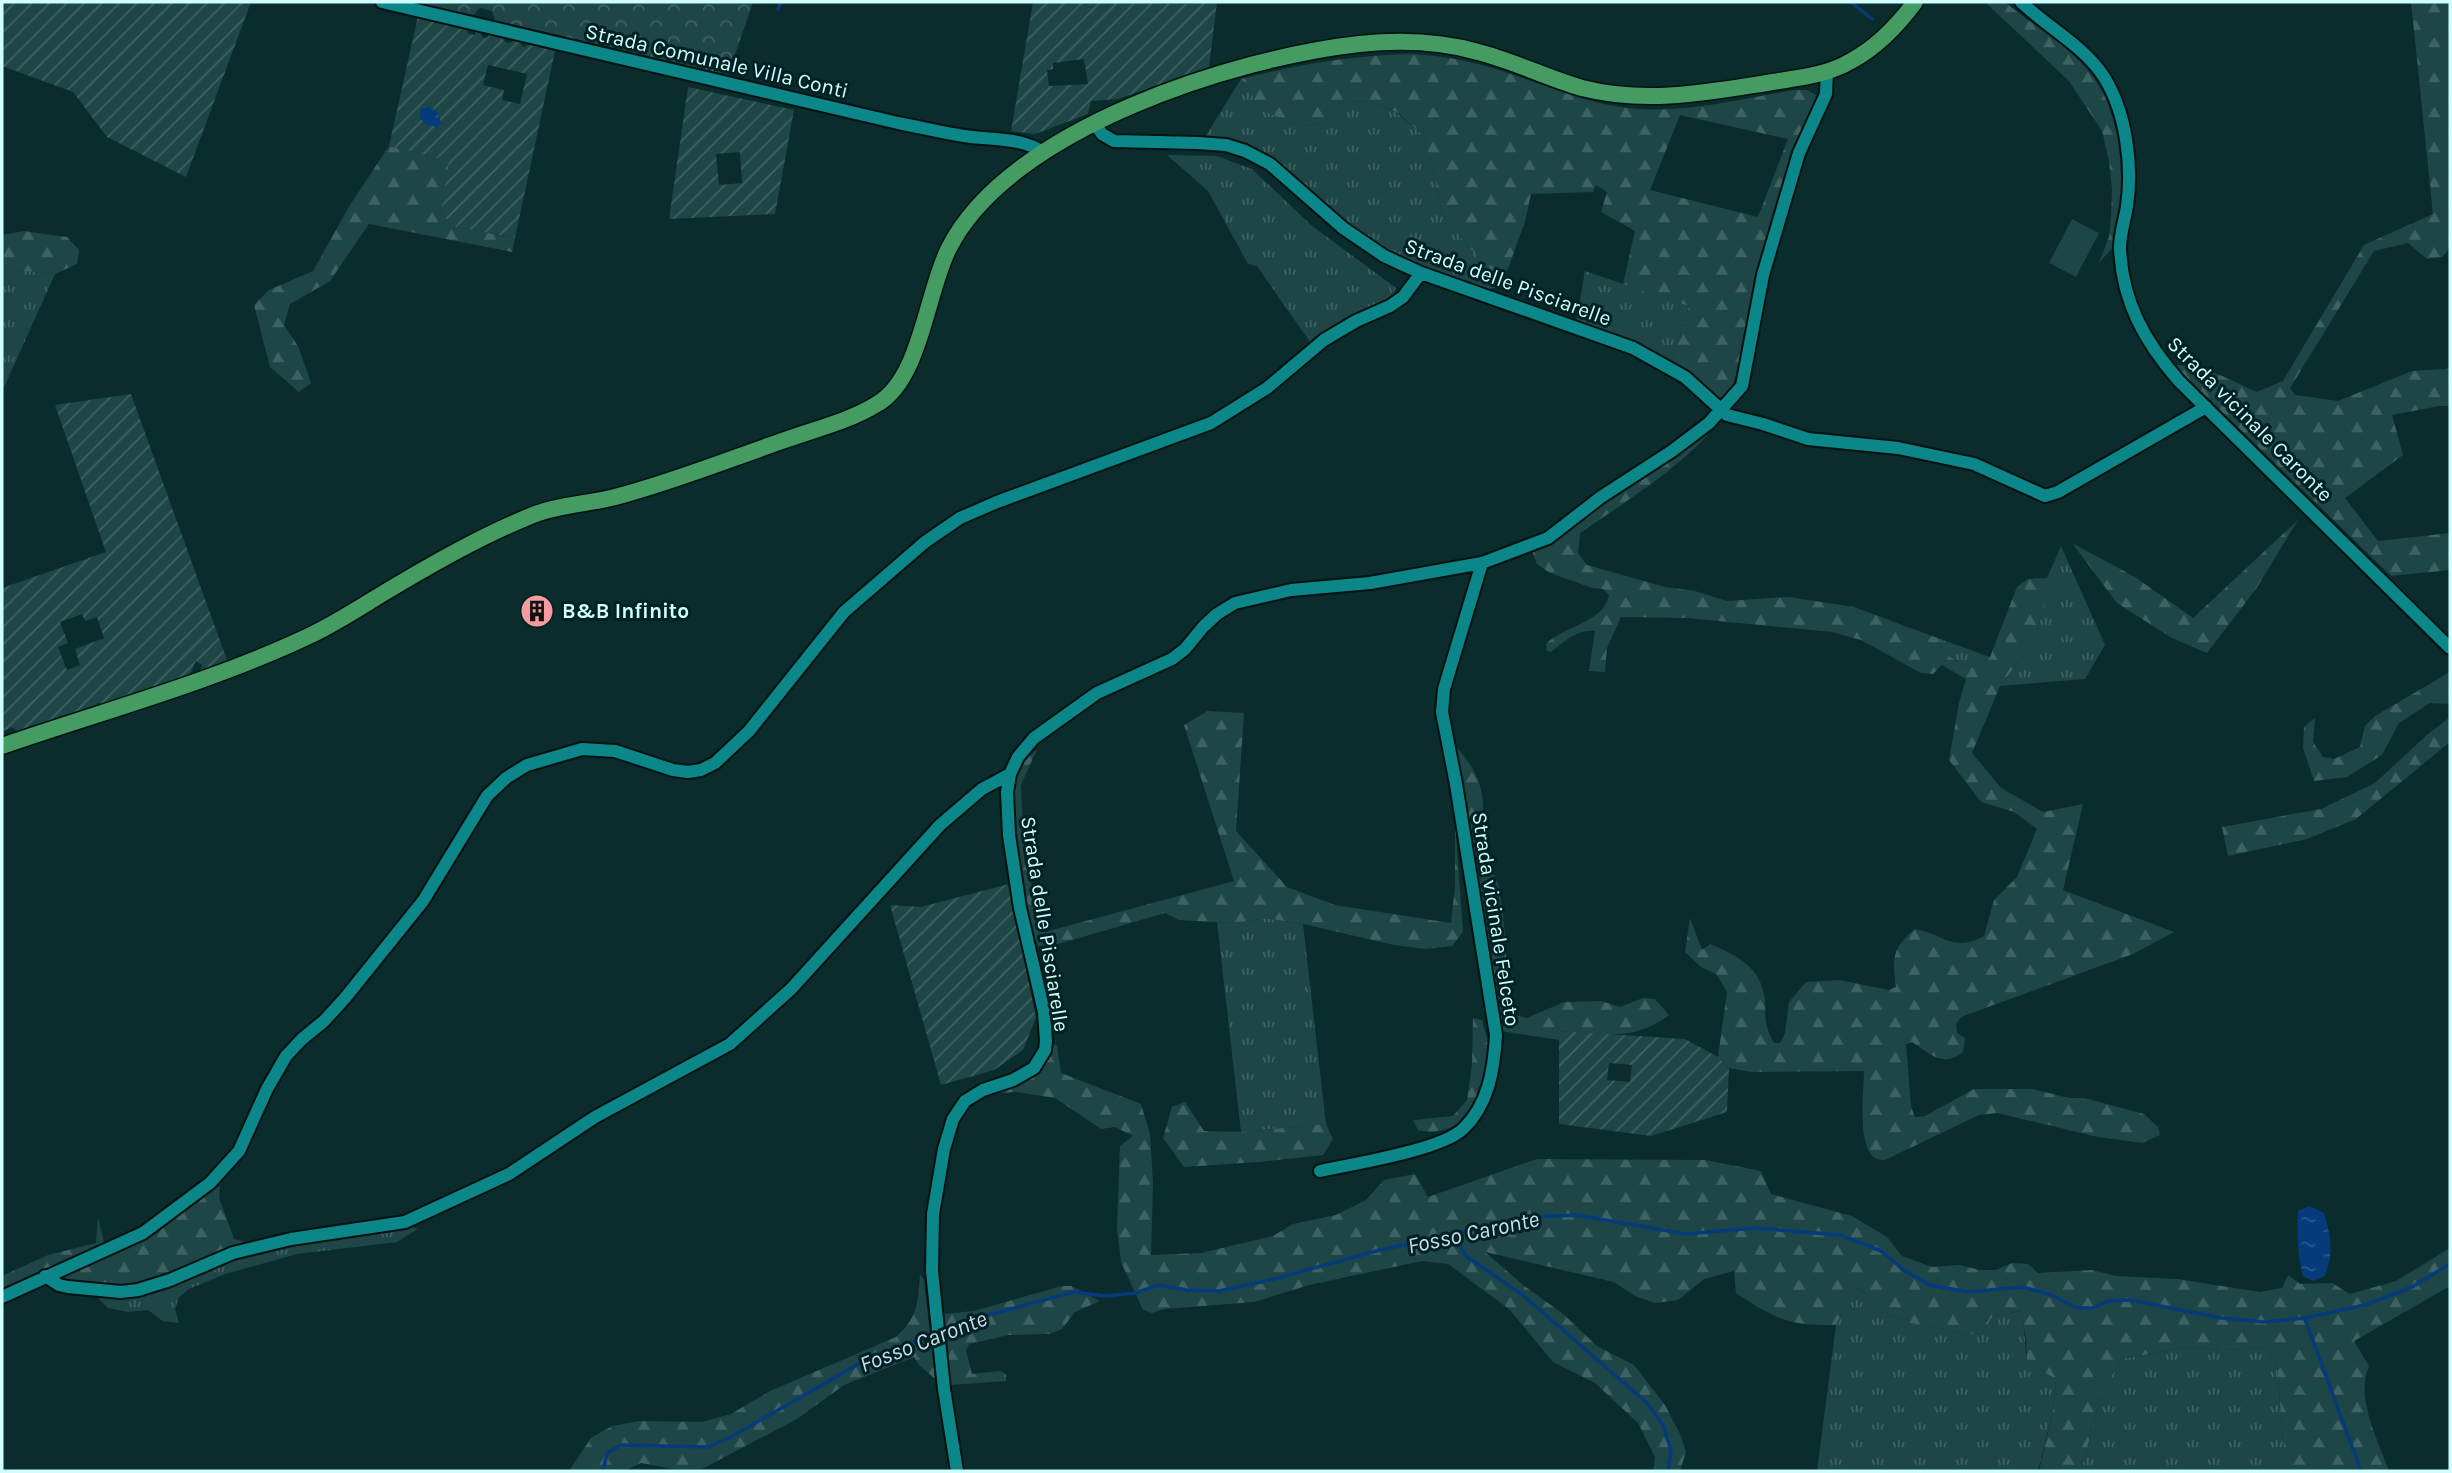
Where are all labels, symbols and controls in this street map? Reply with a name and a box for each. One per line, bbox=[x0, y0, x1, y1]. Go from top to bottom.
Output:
street label: Strada Comunale Villa Conti bbox=[583, 19, 851, 103]
street label: Strada delle Pisciarelle bbox=[1401, 233, 1615, 331]
street label: Strada vicinale Caronte bbox=[2163, 332, 2337, 506]
building icon: B&B Infinito bbox=[518, 592, 556, 630]
place label: B&B Infinito bbox=[562, 599, 689, 623]
street label: Strada vicinale Felceto bbox=[1467, 810, 1525, 1028]
street label: Strada delle Pisciarelle bbox=[1016, 814, 1074, 1034]
water label: Fosso Caronte bbox=[1405, 1205, 1542, 1260]
water label: Fosso Caronte bbox=[856, 1305, 991, 1378]

